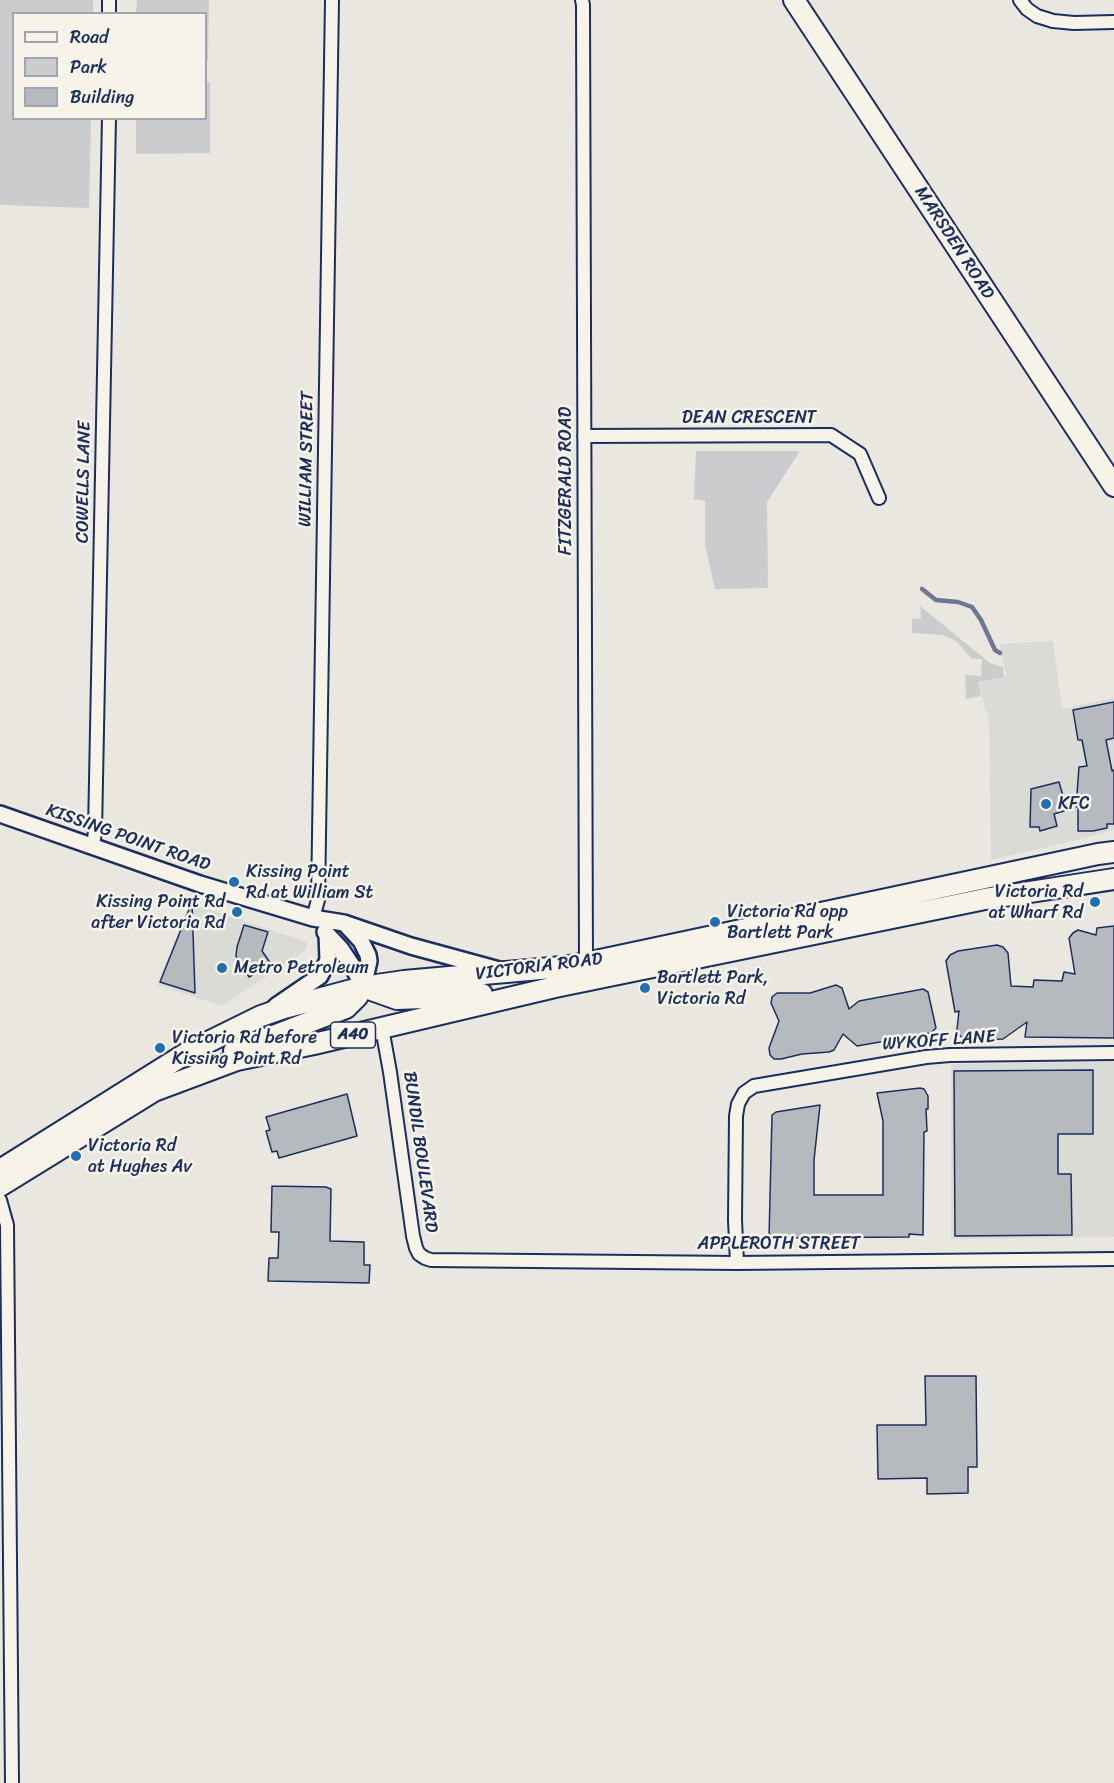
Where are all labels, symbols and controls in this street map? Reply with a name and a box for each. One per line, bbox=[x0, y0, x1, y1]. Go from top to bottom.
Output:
legend bbox=[12, 12, 207, 120]
text: Road bbox=[70, 21, 109, 53]
text: Park bbox=[70, 51, 107, 83]
text: Building bbox=[70, 81, 134, 113]
street label: MARSDEN ROAD bbox=[909, 183, 999, 303]
street label: WILLIAM STREET bbox=[295, 391, 319, 527]
street label: FITZGERALD ROAD bbox=[555, 407, 577, 555]
street label: DEAN CRESCENT bbox=[682, 407, 816, 429]
street label: COWELLS LANE bbox=[72, 421, 96, 543]
place label: KFC bbox=[1058, 793, 1090, 815]
marker: KFC bbox=[1039, 797, 1053, 811]
street label: KISSING POINT ROAD bbox=[43, 800, 213, 876]
place label: Kissing Point Rd at William St bbox=[246, 861, 373, 904]
marker: Kissing Point Rd at William St bbox=[227, 875, 241, 889]
place label: Victoria Rd at Wharf Rd bbox=[989, 881, 1083, 924]
place label: Kissing Point Rd after Victoria Rd bbox=[91, 891, 225, 934]
marker: Victoria Rd at Wharf Rd bbox=[1088, 895, 1102, 909]
place label: Victoria Rd opp Bartlett Park bbox=[727, 901, 848, 944]
marker: Kissing Point Rd after Victoria Rd bbox=[230, 905, 244, 919]
marker: Victoria Rd opp Bartlett Park bbox=[708, 915, 722, 929]
street label: VICTORIA ROAD bbox=[474, 949, 604, 985]
place label: Metro Petroleum bbox=[234, 957, 369, 979]
marker: Metro Petroleum bbox=[215, 961, 229, 975]
place label: Bartlett Park, Victoria Rd bbox=[657, 967, 768, 1010]
marker: Bartlett Park, Victoria Rd bbox=[638, 981, 652, 995]
road number: A40 bbox=[330, 1022, 376, 1048]
street label: WYKOFF LANE bbox=[882, 1026, 996, 1056]
place label: Victoria Rd before Kissing Point Rd bbox=[172, 1027, 317, 1070]
marker: Victoria Rd before Kissing Point Rd bbox=[153, 1041, 167, 1055]
street label: BUNDIL BOULEVARD bbox=[398, 1070, 442, 1234]
place label: Victoria Rd at Hughes Av bbox=[88, 1135, 192, 1178]
marker: Victoria Rd at Hughes Av bbox=[69, 1149, 83, 1163]
street label: APPLEROTH STREET bbox=[698, 1233, 860, 1255]

